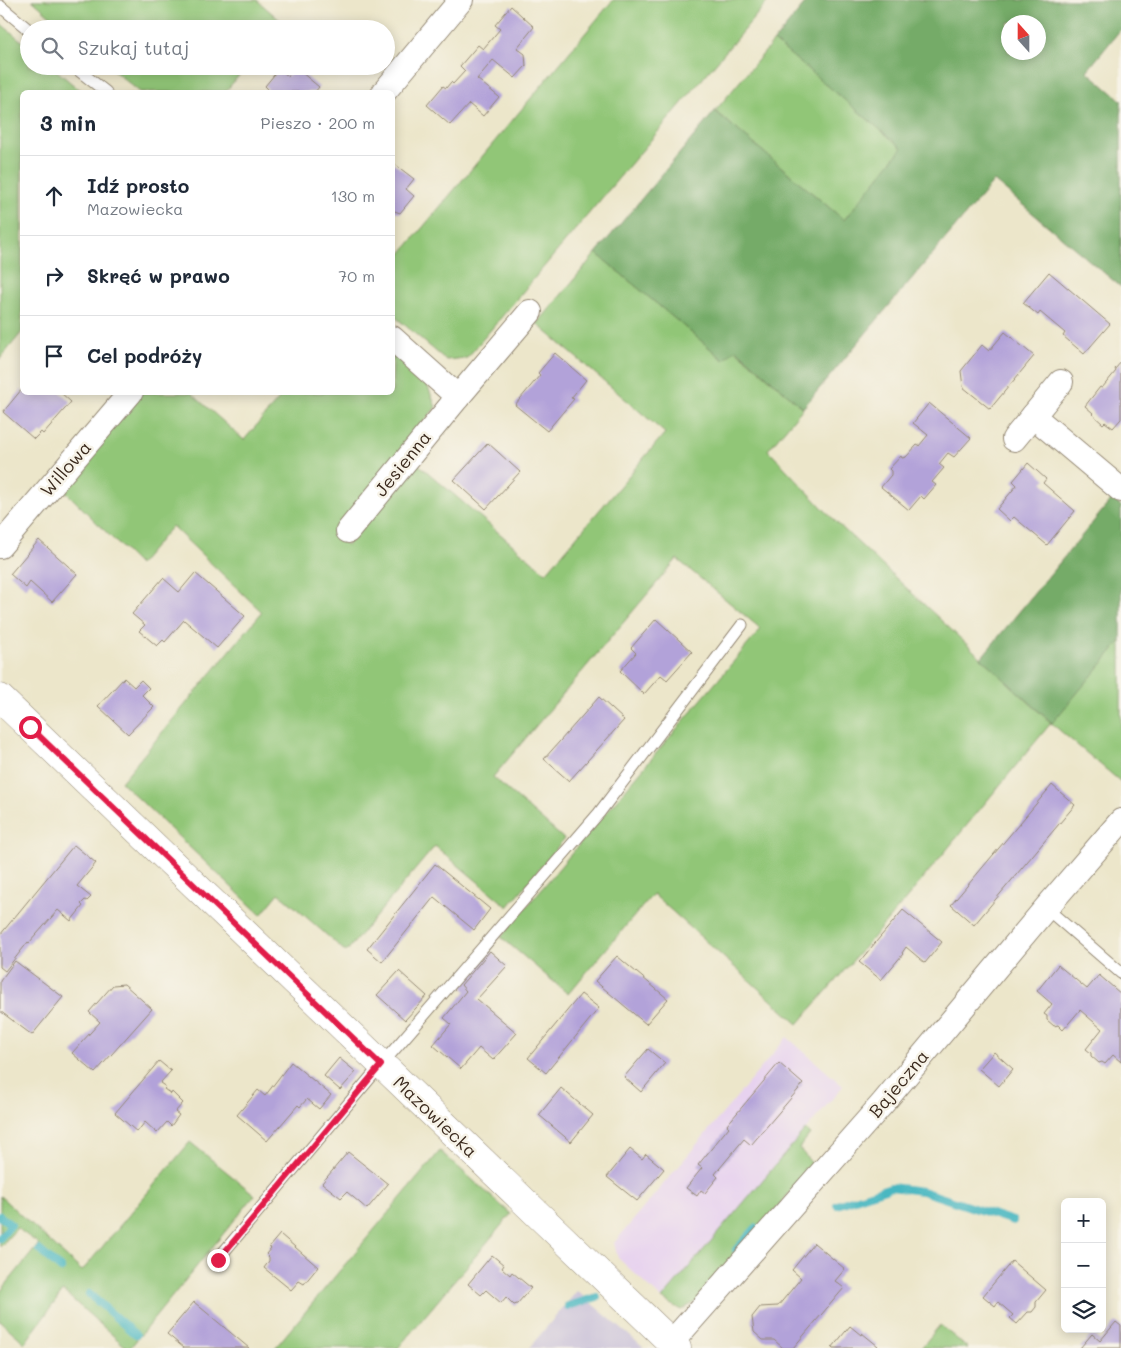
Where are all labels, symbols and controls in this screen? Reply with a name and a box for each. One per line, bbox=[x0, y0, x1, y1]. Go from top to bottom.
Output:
north arrow bbox=[1001, 15, 1046, 60]
search box bbox=[20, 20, 395, 75]
icon: search bbox=[38, 34, 66, 62]
text: Szukaj tutaj bbox=[78, 35, 189, 60]
text: 3 min bbox=[40, 109, 96, 136]
text: Pieszo · 200 m bbox=[261, 112, 375, 133]
text: Idź prosto bbox=[87, 173, 189, 198]
icon: ahead bbox=[40, 182, 68, 210]
text: 130 m bbox=[331, 185, 375, 206]
text: Mazowiecka bbox=[87, 198, 183, 219]
icon: right bbox=[40, 262, 68, 290]
text: Skręć w prawo bbox=[87, 263, 230, 288]
text: 70 m bbox=[338, 265, 375, 286]
icon: arrive bbox=[40, 342, 68, 370]
text: Cel podróży bbox=[87, 343, 202, 368]
street label: Jesienna bbox=[368, 426, 436, 501]
street label: Willowa bbox=[34, 435, 96, 501]
route start bbox=[19, 716, 42, 739]
street label: Bajeczna bbox=[863, 1044, 934, 1122]
street label: Mazowiecka bbox=[388, 1070, 483, 1163]
map controls bbox=[1061, 1198, 1106, 1333]
button: + bbox=[1061, 1198, 1106, 1243]
button: − bbox=[1061, 1243, 1106, 1288]
route end bbox=[207, 1249, 230, 1272]
button: layers bbox=[1061, 1288, 1106, 1333]

